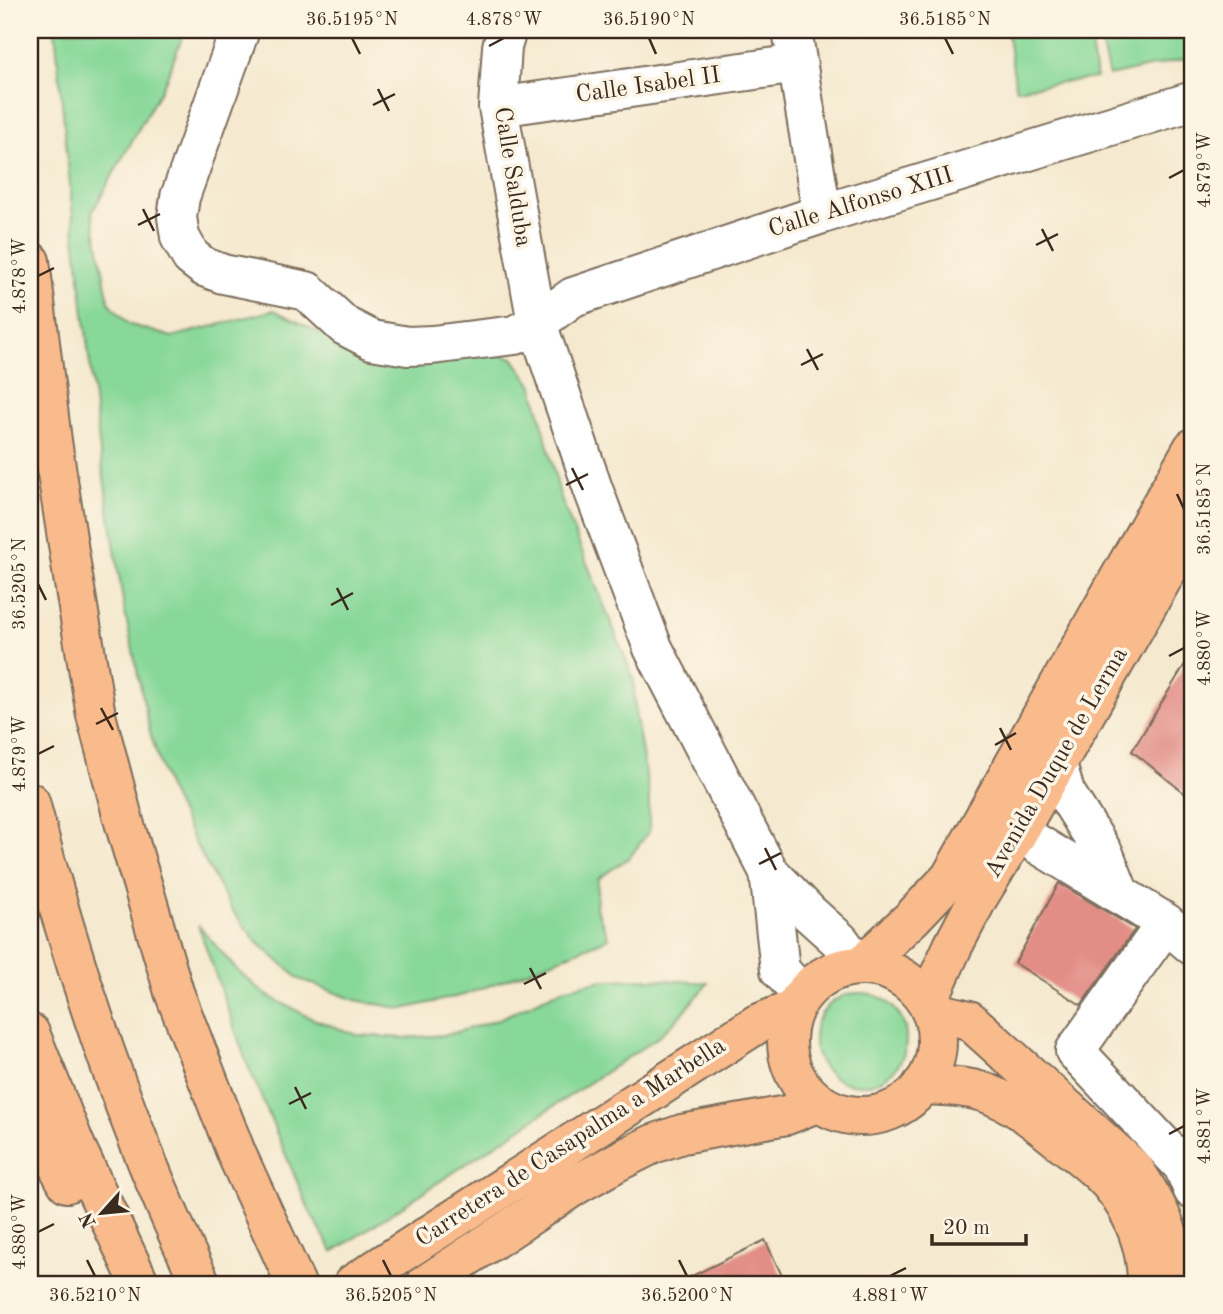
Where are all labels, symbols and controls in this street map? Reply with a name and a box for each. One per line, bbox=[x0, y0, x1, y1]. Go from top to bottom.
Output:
text: 36.5195°N bbox=[306, 11, 398, 29]
text: 4.878°W bbox=[466, 11, 542, 29]
text: 36.5190°N bbox=[603, 11, 695, 29]
text: 36.5185°N bbox=[899, 11, 991, 29]
street label: Calle Isabel II bbox=[574, 64, 722, 108]
street label: Calle Salduba bbox=[489, 105, 535, 249]
text: 4.879°W bbox=[1196, 132, 1214, 208]
street label: Calle Alfonso XIII bbox=[766, 164, 956, 242]
text: 4.878°W bbox=[11, 238, 29, 314]
text: 36.5185°N bbox=[1196, 463, 1214, 555]
text: 36.5205°N bbox=[11, 538, 29, 630]
text: 4.880°W bbox=[1196, 610, 1214, 686]
street label: Avenida Duque de Lerma bbox=[981, 643, 1133, 883]
text: 4.879°W bbox=[11, 716, 29, 792]
street label: Carretera de Casapalma a Marbella bbox=[412, 1034, 730, 1252]
text: 4.881°W bbox=[1196, 1088, 1214, 1164]
north arrow bbox=[66, 1178, 136, 1248]
text: 4.880°W bbox=[11, 1194, 29, 1270]
scale bar bbox=[932, 1202, 1027, 1246]
text: N bbox=[77, 1208, 101, 1230]
text: 20 m bbox=[943, 1218, 990, 1239]
text: 36.5210°N bbox=[49, 1287, 141, 1305]
text: 36.5205°N bbox=[345, 1287, 437, 1305]
text: 36.5200°N bbox=[641, 1287, 733, 1305]
text: 4.881°W bbox=[852, 1287, 928, 1305]

